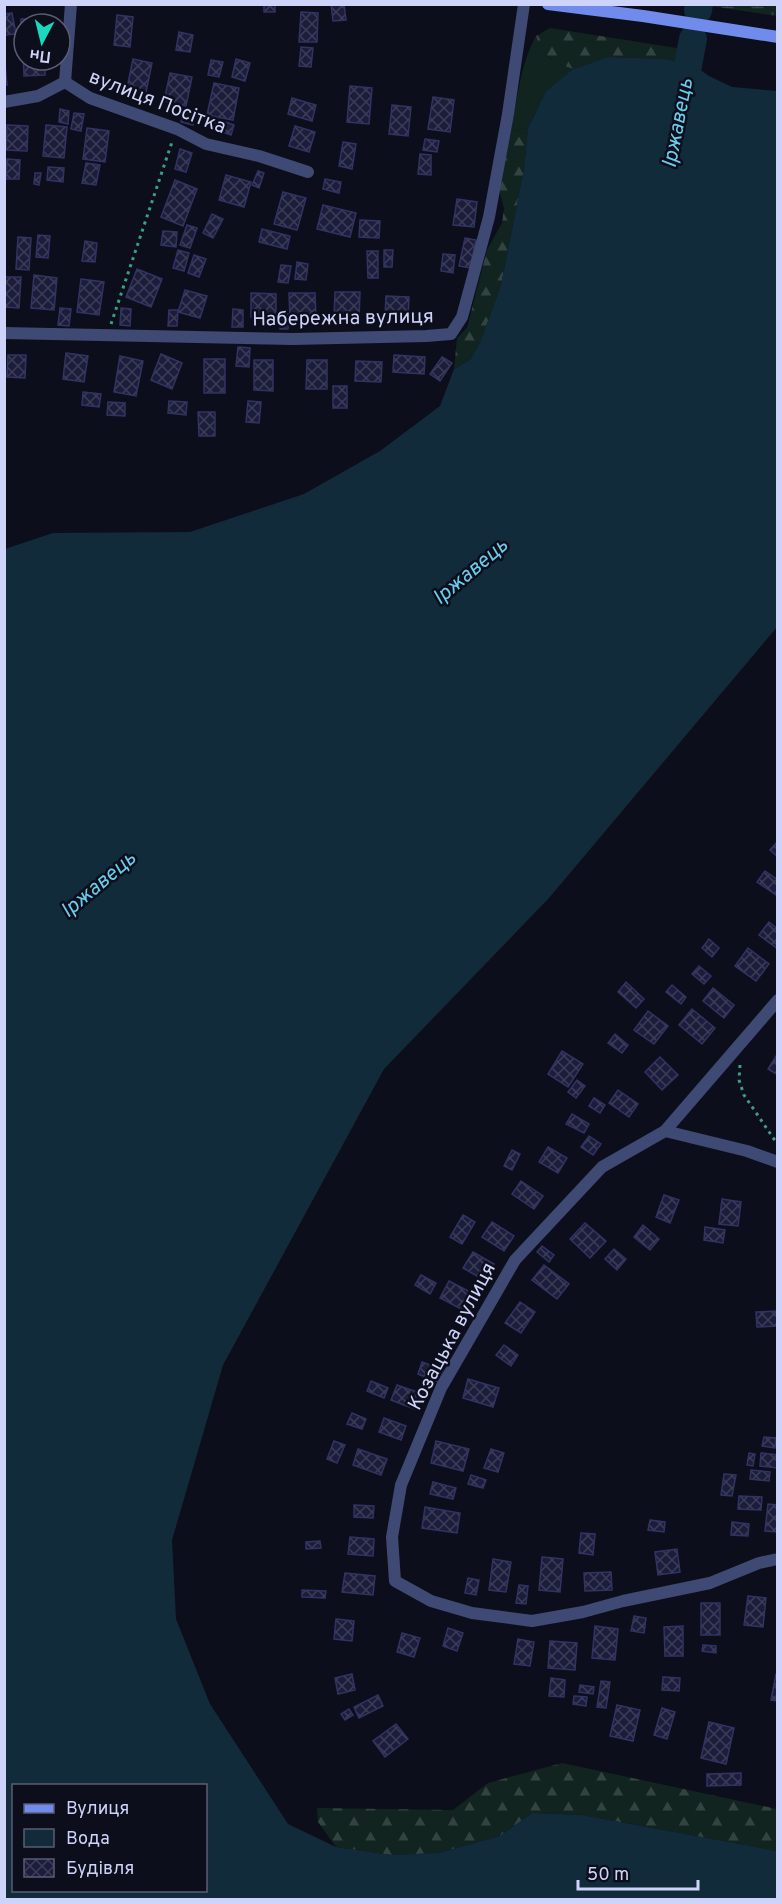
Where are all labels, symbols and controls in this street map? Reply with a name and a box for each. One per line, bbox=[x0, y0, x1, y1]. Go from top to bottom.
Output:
north arrow bbox=[12, 12, 72, 72]
text: Пн bbox=[28, 44, 52, 66]
street label: вулиця Посітка bbox=[85, 65, 230, 141]
water label: Іржавець bbox=[657, 76, 700, 170]
street label: Набережна вулиця bbox=[252, 304, 434, 334]
water label: Іржавець bbox=[428, 533, 514, 612]
water label: Іржавець bbox=[56, 846, 142, 925]
street label: Козацька вулиця bbox=[403, 1258, 503, 1415]
legend bbox=[12, 1784, 207, 1892]
text: Вулиця bbox=[66, 1798, 129, 1821]
text: Вода bbox=[66, 1828, 110, 1851]
scale bar bbox=[578, 1853, 698, 1891]
text: Будівля bbox=[66, 1858, 134, 1881]
text: 50 m bbox=[587, 1864, 629, 1887]

